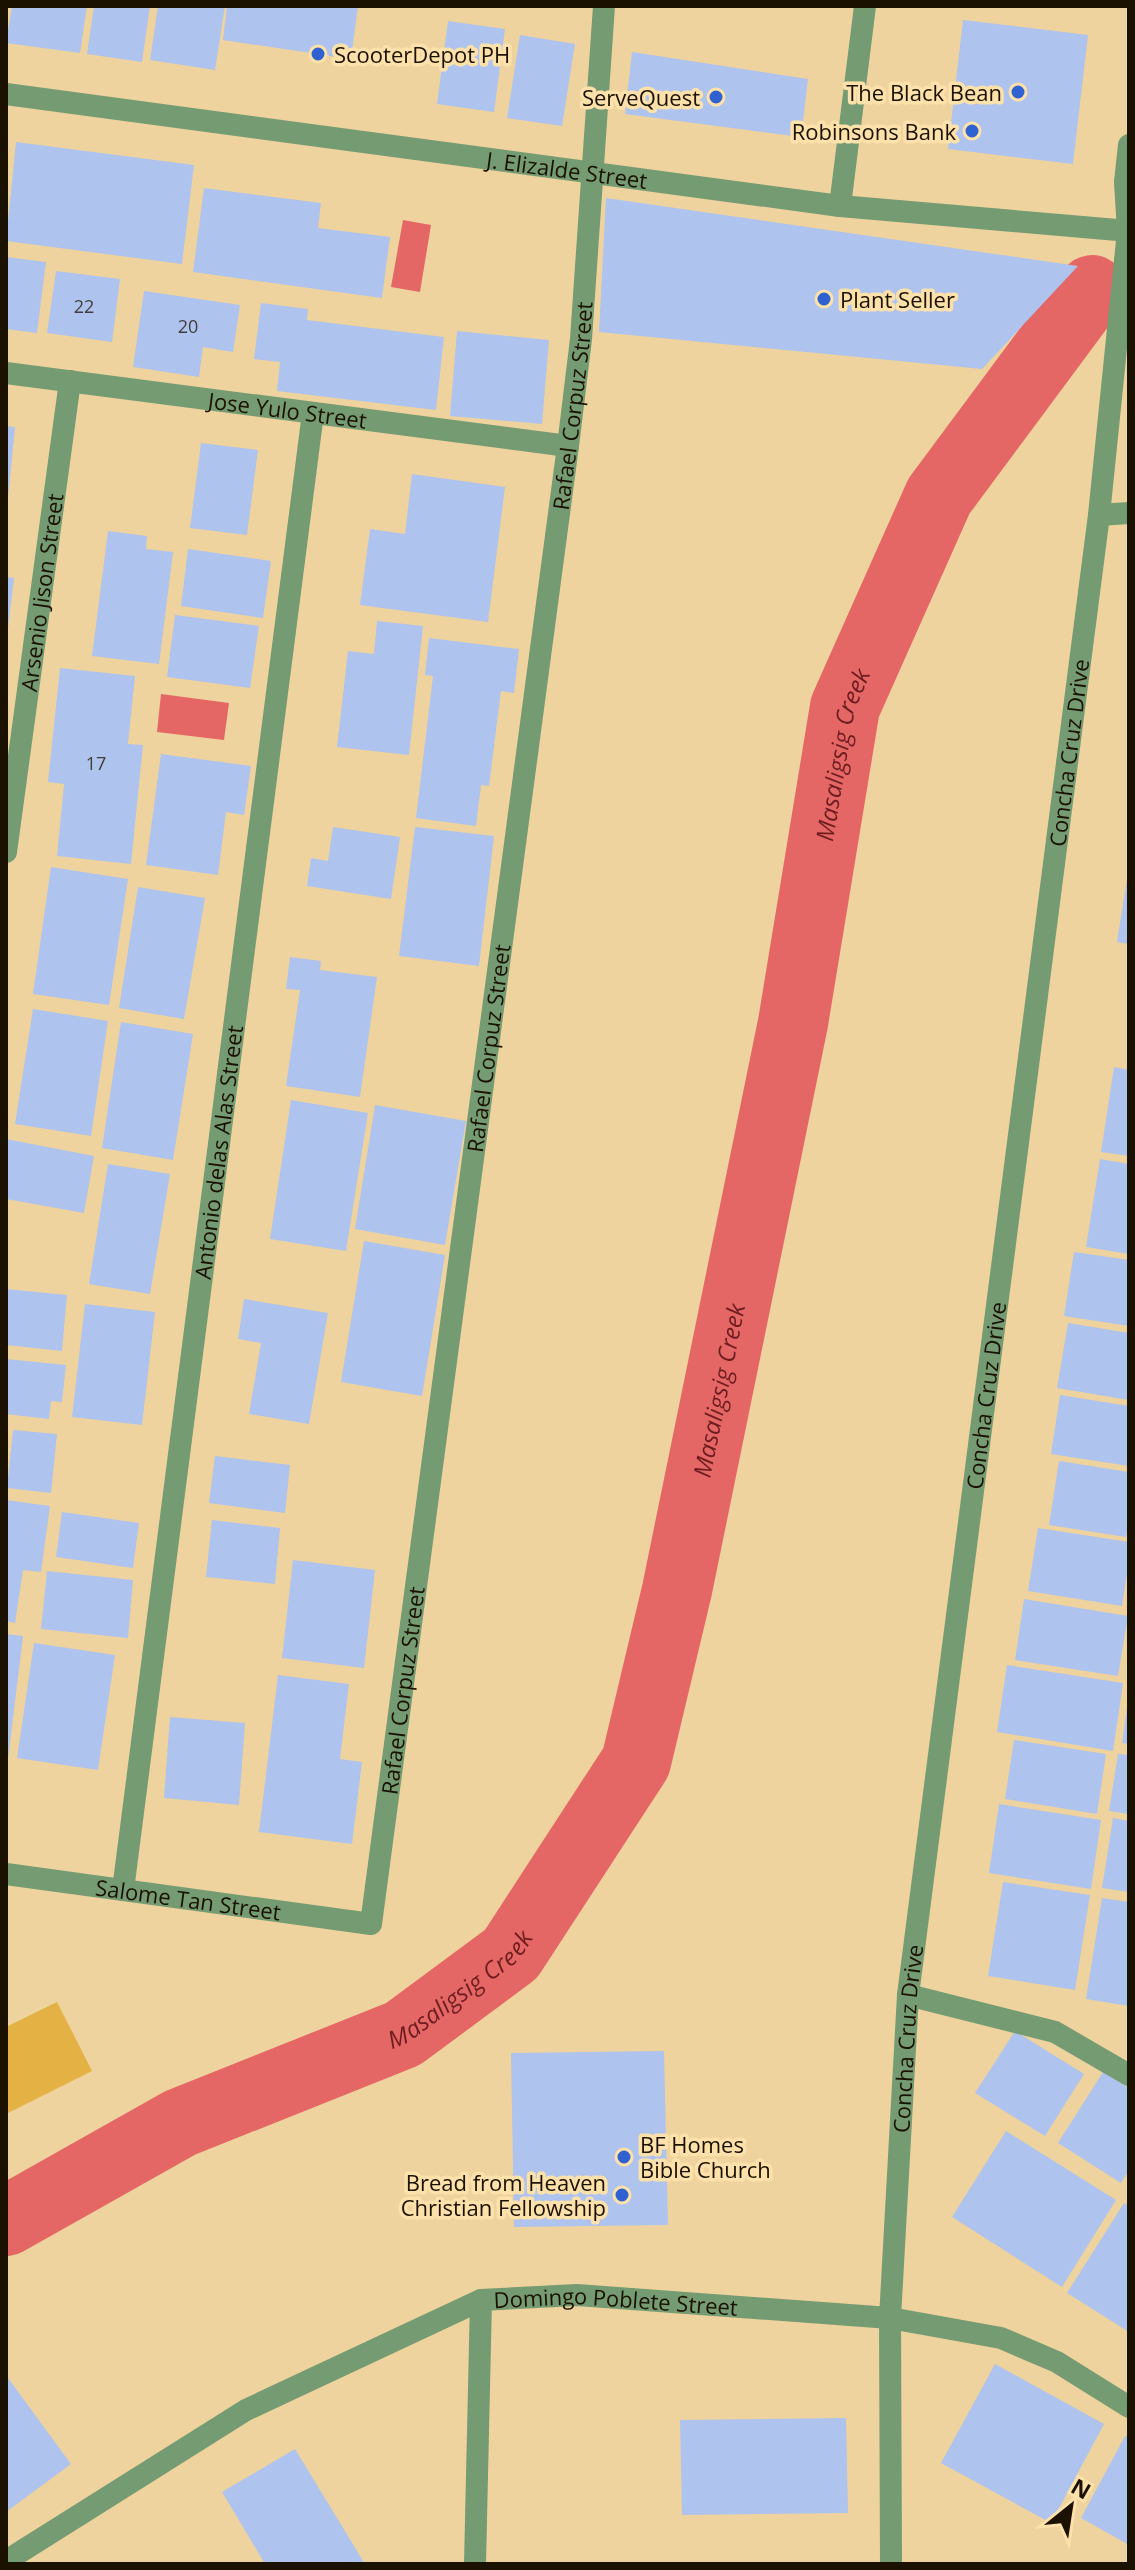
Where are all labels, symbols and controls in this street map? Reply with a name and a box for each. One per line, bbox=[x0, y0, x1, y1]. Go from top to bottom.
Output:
place label: ScooterDepot PH bbox=[334, 39, 510, 69]
marker: ScooterDepot PH bbox=[309, 45, 327, 63]
place label: The Black Bean bbox=[846, 77, 1002, 107]
place label: ServeQuest bbox=[582, 82, 700, 112]
marker: The Black Bean bbox=[1009, 83, 1027, 101]
marker: ServeQuest bbox=[707, 88, 725, 106]
place label: Robinsons Bank bbox=[792, 116, 956, 146]
marker: Robinsons Bank bbox=[963, 122, 981, 140]
street label: J. Elizalde Street bbox=[483, 143, 649, 195]
place label: Plant Seller bbox=[840, 284, 955, 314]
marker: Plant Seller bbox=[815, 290, 833, 308]
house number: 22 bbox=[74, 294, 94, 318]
street label: Rafael Corpuz Street bbox=[545, 300, 599, 512]
house number: 20 bbox=[178, 314, 198, 338]
street label: Jose Yulo Street bbox=[205, 384, 369, 435]
street label: Arsenio Jison Street bbox=[13, 491, 70, 693]
street label: Concha Cruz Drive bbox=[1041, 657, 1095, 848]
water label: Masaligsig Creek bbox=[807, 662, 877, 843]
house number: 17 bbox=[86, 751, 106, 775]
street label: Rafael Corpuz Street bbox=[459, 942, 516, 1154]
street label: Antonio delas Alas Street bbox=[187, 1023, 249, 1281]
water label: Masaligsig Creek bbox=[684, 1299, 752, 1480]
street label: Concha Cruz Drive bbox=[958, 1300, 1012, 1491]
street label: Rafael Corpuz Street bbox=[373, 1584, 431, 1796]
street label: Salome Tan Street bbox=[94, 1871, 283, 1927]
water label: Masaligsig Creek bbox=[382, 1922, 540, 2055]
street label: Concha Cruz Drive bbox=[885, 1943, 929, 2134]
place label: BF Homes Bible Church bbox=[640, 2129, 771, 2184]
marker: BF Homes Bible Church bbox=[615, 2148, 633, 2166]
place label: Bread from Heaven Christian Fellowship bbox=[401, 2167, 606, 2222]
marker: Bread from Heaven Christian Fellowship bbox=[613, 2186, 631, 2204]
street label: Domingo Poblete Street bbox=[493, 2280, 739, 2322]
north arrow bbox=[1031, 2466, 1111, 2546]
text: N bbox=[1066, 2470, 1097, 2505]

